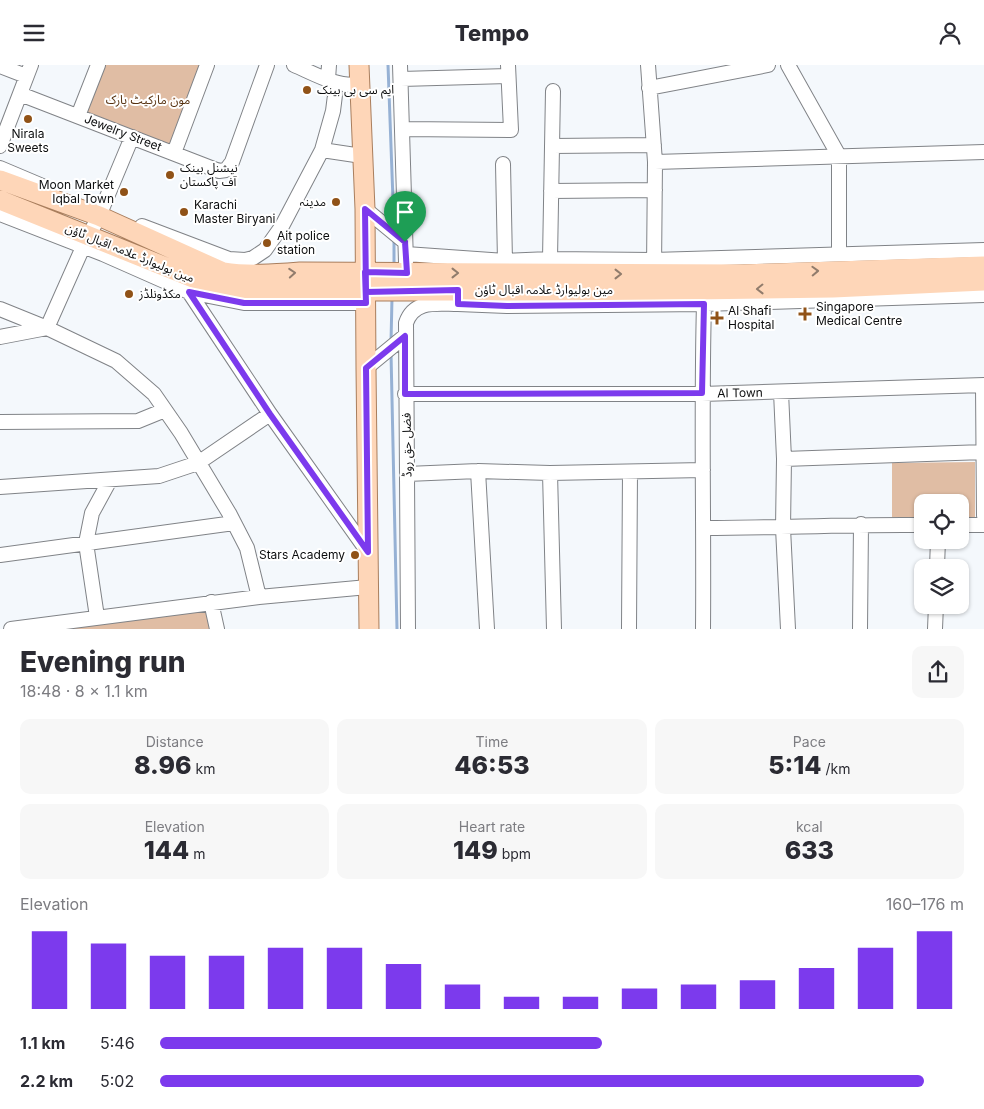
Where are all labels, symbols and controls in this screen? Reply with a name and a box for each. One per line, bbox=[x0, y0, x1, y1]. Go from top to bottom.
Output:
icon: menu bbox=[20, 19, 48, 47]
icon: person bbox=[936, 19, 964, 47]
text: Tempo bbox=[455, 20, 529, 46]
place label: ایم سی بی بینک bbox=[317, 82, 394, 99]
marker: ایم سی بی بینک bbox=[301, 84, 313, 96]
park label: مون مارکیٹ پارک bbox=[106, 92, 190, 108]
street label: Jewelry Street bbox=[82, 111, 164, 154]
marker: Nirala Sweets bbox=[22, 113, 34, 125]
place label: Nirala Sweets bbox=[7, 126, 49, 155]
place label: نیشنل بینک آف پاکستان bbox=[180, 160, 238, 190]
marker: نیشنل بینک آف پاکستان bbox=[164, 169, 176, 181]
place label: Moon Market Iqbal Town bbox=[39, 177, 114, 206]
marker: Moon Market Iqbal Town bbox=[118, 186, 130, 198]
pin bbox=[384, 191, 426, 242]
place label: مدینہ bbox=[300, 194, 326, 209]
marker: مدینہ bbox=[330, 196, 342, 208]
place label: Karachi Master Biryani bbox=[194, 197, 276, 226]
icon: arrive bbox=[391, 198, 419, 226]
marker: Karachi Master Biryani bbox=[178, 206, 190, 218]
street label: مین بولیوارڈ علامہ اقبال ٹاؤن bbox=[63, 220, 197, 285]
place label: Ait police station bbox=[277, 228, 330, 257]
marker: Ait police station bbox=[261, 237, 273, 249]
one-way arrow bbox=[812, 266, 820, 277]
one-way arrow bbox=[289, 267, 297, 278]
one-way arrow bbox=[452, 268, 460, 278]
one-way arrow bbox=[614, 269, 622, 279]
street label: مین بولیوارڈ علامہ اقبال ٹاؤن bbox=[475, 282, 613, 297]
one-way arrow bbox=[756, 284, 764, 294]
place label: مکڈونلڈز bbox=[138, 286, 181, 301]
marker: مکڈونلڈز bbox=[123, 288, 135, 300]
place label: Singapore Medical Centre bbox=[816, 299, 902, 328]
place label: Al Shafi Hospital bbox=[728, 303, 774, 332]
marker: Singapore Medical Centre bbox=[798, 307, 812, 321]
marker: Al Shafi Hospital bbox=[710, 311, 724, 325]
street label: AI Town bbox=[717, 385, 763, 400]
street label: فضل حق روڈ bbox=[398, 413, 416, 477]
map controls bbox=[914, 494, 969, 614]
button: locate bbox=[914, 494, 969, 549]
place label: Stars Academy bbox=[259, 547, 345, 562]
marker: Stars Academy bbox=[349, 549, 361, 561]
button: layers bbox=[914, 559, 969, 614]
text: Evening run bbox=[20, 645, 186, 679]
button: share bbox=[912, 646, 964, 698]
text: 18:48 · 8 × 1.1 km bbox=[20, 681, 148, 701]
text: Distance bbox=[146, 733, 204, 750]
text: Time bbox=[476, 733, 508, 750]
text: Pace bbox=[793, 733, 826, 750]
text: 8.96 bbox=[134, 750, 192, 780]
text: 46:53 bbox=[454, 750, 530, 780]
text: 5:14 bbox=[768, 750, 822, 780]
text: km bbox=[192, 760, 215, 777]
text: /km bbox=[822, 760, 850, 777]
text: Elevation bbox=[145, 818, 205, 835]
text: Heart rate bbox=[459, 818, 525, 835]
text: kcal bbox=[796, 818, 823, 835]
text: 144 bbox=[144, 835, 189, 865]
text: 149 bbox=[453, 835, 498, 865]
text: 633 bbox=[785, 835, 834, 865]
text: m bbox=[189, 845, 206, 862]
text: bpm bbox=[498, 845, 531, 862]
text: Elevation bbox=[20, 894, 89, 914]
text: 160–176 m bbox=[886, 894, 964, 914]
text: 1.1 km bbox=[20, 1033, 65, 1053]
text: 5:46 bbox=[100, 1033, 135, 1053]
text: 2.2 km bbox=[20, 1071, 73, 1091]
text: 5:02 bbox=[100, 1071, 134, 1091]

